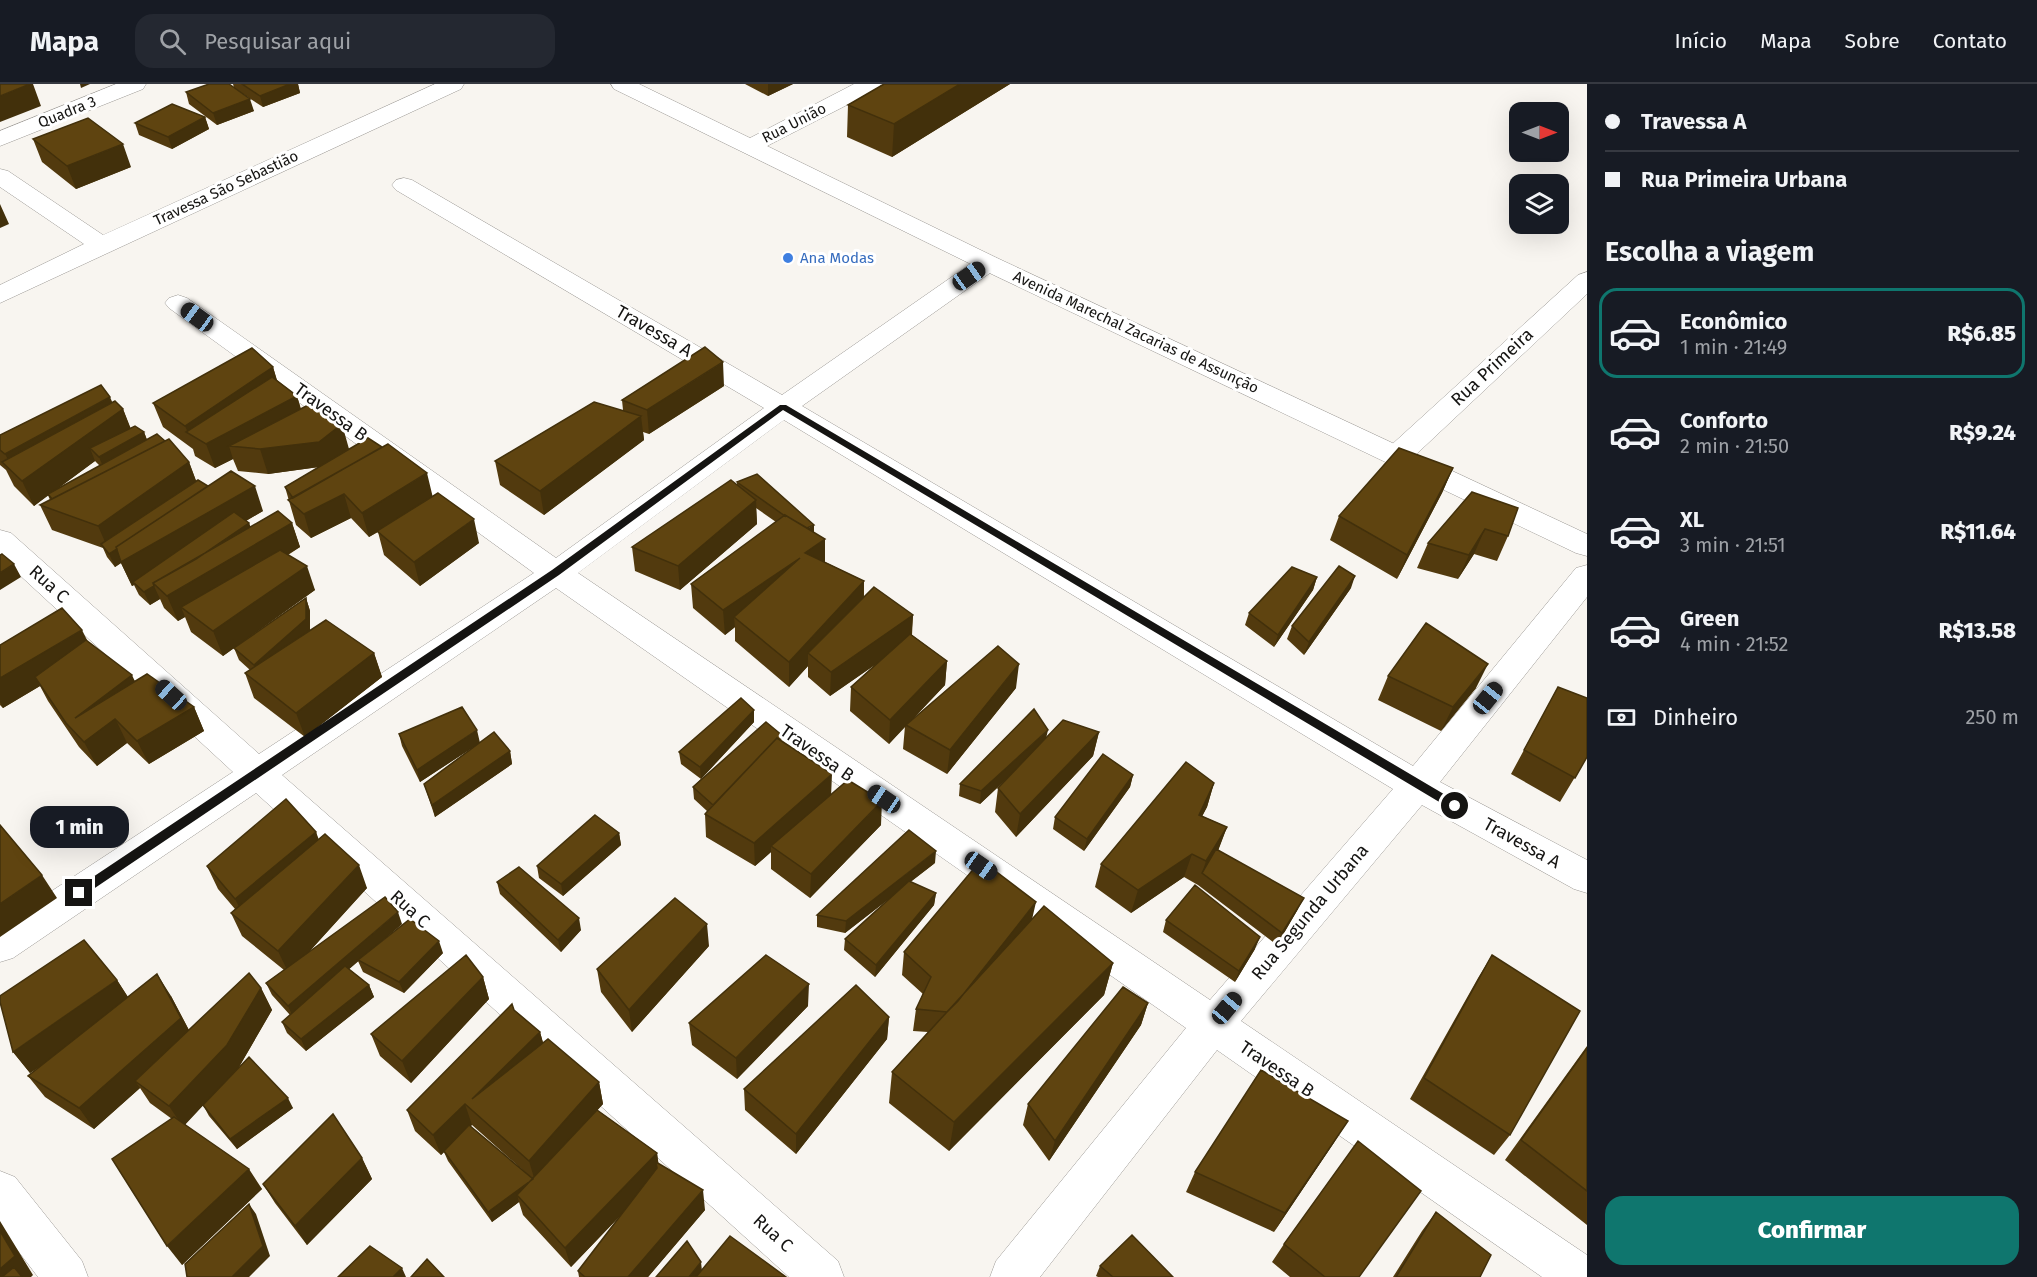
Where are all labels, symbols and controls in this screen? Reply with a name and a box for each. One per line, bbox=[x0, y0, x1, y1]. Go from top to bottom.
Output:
search box bbox=[135, 14, 555, 68]
text: Mapa bbox=[30, 25, 99, 58]
icon: search bbox=[156, 25, 189, 58]
text: Pesquisar aqui bbox=[204, 28, 351, 55]
text: Início bbox=[1674, 28, 1727, 54]
text: Mapa bbox=[1760, 28, 1812, 54]
text: Sobre bbox=[1845, 28, 1900, 54]
text: Contato bbox=[1933, 28, 2007, 54]
street label: Quadra 3 bbox=[35, 92, 99, 132]
street label: Rua União bbox=[759, 99, 829, 147]
north arrow bbox=[1509, 102, 1569, 162]
map controls bbox=[1509, 102, 1569, 234]
text: Travessa A bbox=[1641, 108, 1746, 135]
street label: Travessa São Sebastião bbox=[151, 147, 301, 229]
text: Rua Primeira Urbana bbox=[1641, 166, 1847, 193]
button: layers bbox=[1509, 174, 1569, 234]
text: Escolha a viagem bbox=[1605, 236, 1814, 268]
place label: Ana Modas bbox=[800, 249, 874, 267]
marker: Ana Modas bbox=[781, 251, 795, 265]
car bbox=[949, 258, 989, 294]
street label: Avenida Marechal Zacarias de Assunção bbox=[1010, 267, 1262, 397]
car bbox=[177, 299, 217, 335]
street label: Travessa A bbox=[612, 300, 697, 362]
icon: car bbox=[1608, 306, 1662, 360]
text: Econômico bbox=[1680, 308, 1787, 335]
text: R$6.85 bbox=[1947, 320, 2016, 347]
street label: Rua Primeira bbox=[1446, 323, 1538, 411]
text: 1 min · 21:49 bbox=[1680, 335, 1787, 359]
street label: Travessa B bbox=[290, 378, 372, 446]
icon: car bbox=[1608, 405, 1662, 459]
text: Conforto bbox=[1680, 407, 1768, 434]
text: R$9.24 bbox=[1949, 419, 2016, 446]
text: 2 min · 21:50 bbox=[1680, 434, 1789, 458]
icon: car bbox=[1608, 504, 1662, 558]
text: XL bbox=[1680, 506, 1704, 533]
text: R$11.64 bbox=[1940, 518, 2016, 545]
text: 3 min · 21:51 bbox=[1680, 533, 1786, 557]
street label: Rua C bbox=[25, 560, 73, 608]
icon: car bbox=[1608, 603, 1662, 657]
text: Green bbox=[1680, 605, 1739, 632]
text: R$13.58 bbox=[1939, 617, 2016, 644]
text: 4 min · 21:52 bbox=[1680, 632, 1788, 656]
car bbox=[152, 676, 190, 714]
car bbox=[1470, 678, 1506, 718]
icon: cash bbox=[1605, 701, 1638, 734]
text: Dinheiro bbox=[1653, 704, 1738, 731]
text: 250 m bbox=[1965, 705, 2019, 729]
street label: Travessa B bbox=[776, 720, 858, 786]
car bbox=[864, 781, 904, 817]
route start bbox=[1441, 792, 1468, 819]
callout: 1 min bbox=[29, 806, 128, 848]
street label: Travessa A bbox=[1480, 813, 1565, 873]
text: 1 min bbox=[56, 815, 103, 839]
street label: Rua Segunda Urbana bbox=[1247, 840, 1373, 984]
car bbox=[961, 848, 1001, 884]
route end bbox=[65, 879, 92, 906]
street label: Rua C bbox=[386, 885, 434, 933]
car bbox=[1209, 988, 1245, 1028]
street label: Travessa B bbox=[1236, 1036, 1318, 1102]
button: Confirmar bbox=[1605, 1196, 2019, 1265]
street label: Rua C bbox=[749, 1209, 797, 1257]

